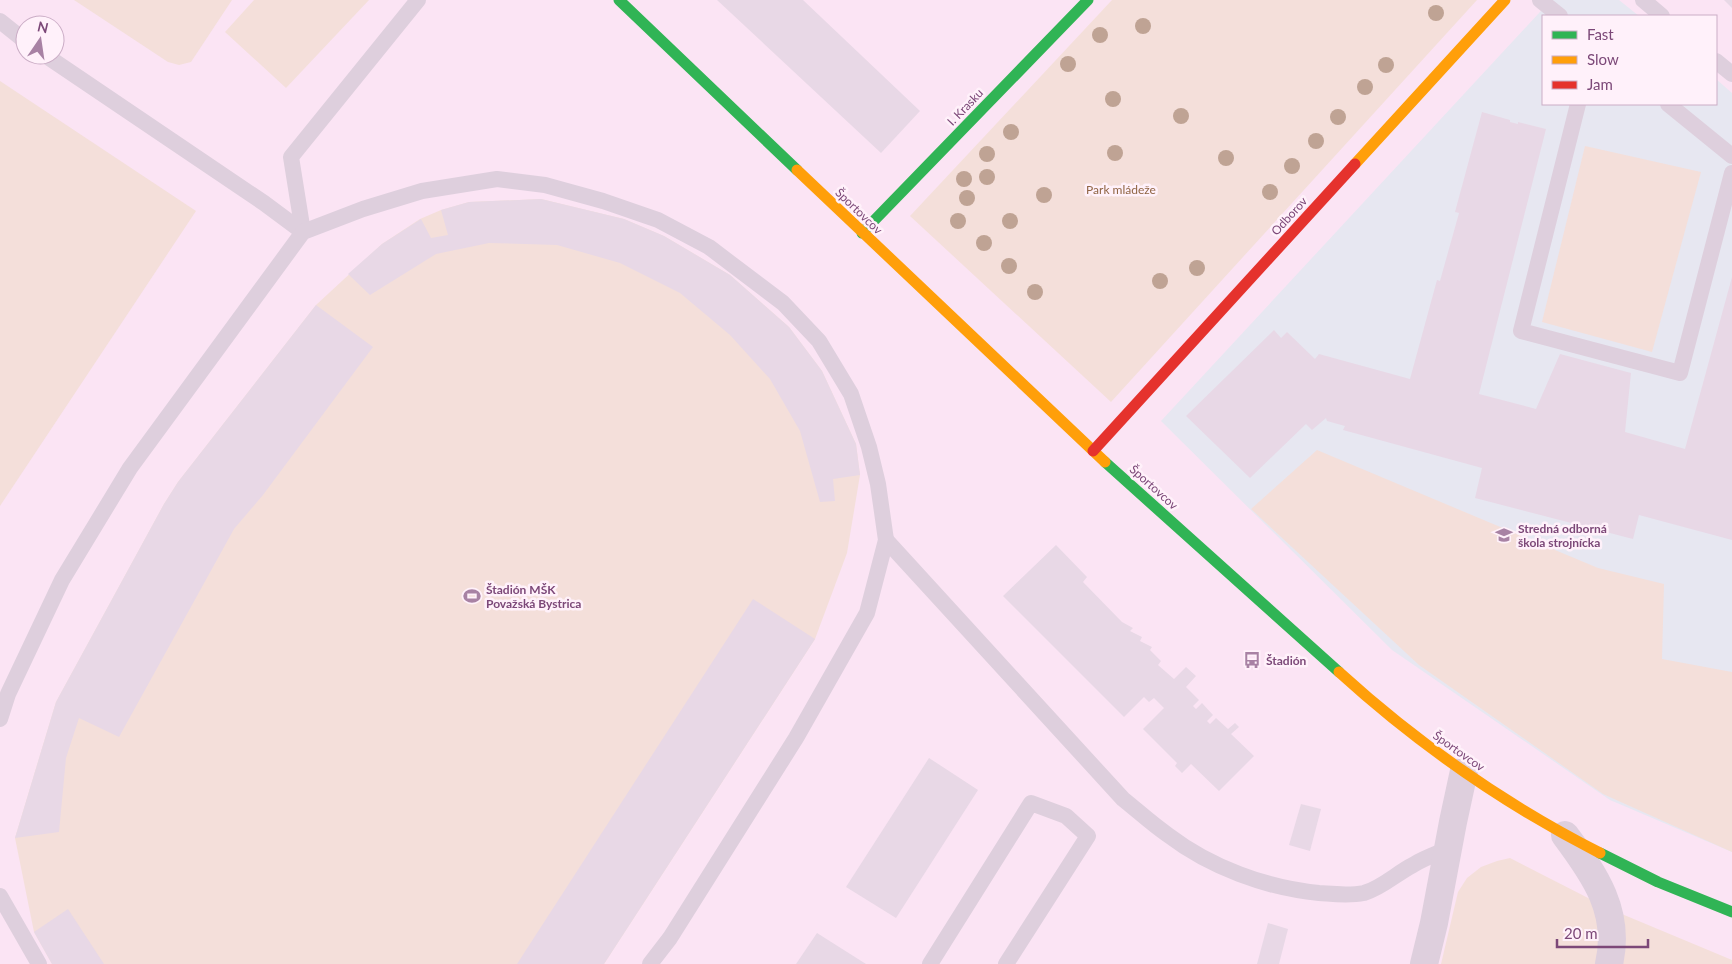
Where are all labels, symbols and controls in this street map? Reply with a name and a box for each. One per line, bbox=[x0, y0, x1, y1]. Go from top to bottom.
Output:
north arrow bbox=[15, 15, 65, 65]
legend bbox=[1542, 15, 1717, 105]
text: N bbox=[36, 17, 50, 36]
text: Fast bbox=[1587, 25, 1614, 43]
text: Slow bbox=[1587, 50, 1619, 68]
text: Jam bbox=[1587, 75, 1613, 93]
street label: I. Krasku bbox=[944, 85, 986, 129]
park label: Park mládeže bbox=[1086, 182, 1156, 197]
street label: Športovcov bbox=[832, 185, 886, 238]
street label: Odborov bbox=[1268, 193, 1311, 238]
street label: Športovcov bbox=[1127, 461, 1182, 513]
place label: Stredná odborná škola strojnícka bbox=[1518, 521, 1607, 550]
school or university icon: Stredná odborná škola strojnícka bbox=[1494, 525, 1514, 545]
place label: Štadión MŠK Považská Bystrica bbox=[486, 582, 581, 611]
sports icon: Štadión MŠK Považská Bystrica bbox=[462, 586, 482, 606]
bus stop icon: Štadión bbox=[1242, 650, 1262, 670]
place label: Štadión bbox=[1266, 653, 1307, 668]
street label: Športovcov bbox=[1430, 728, 1488, 775]
scale bar bbox=[1557, 916, 1648, 948]
text: 20 m bbox=[1564, 924, 1598, 942]

